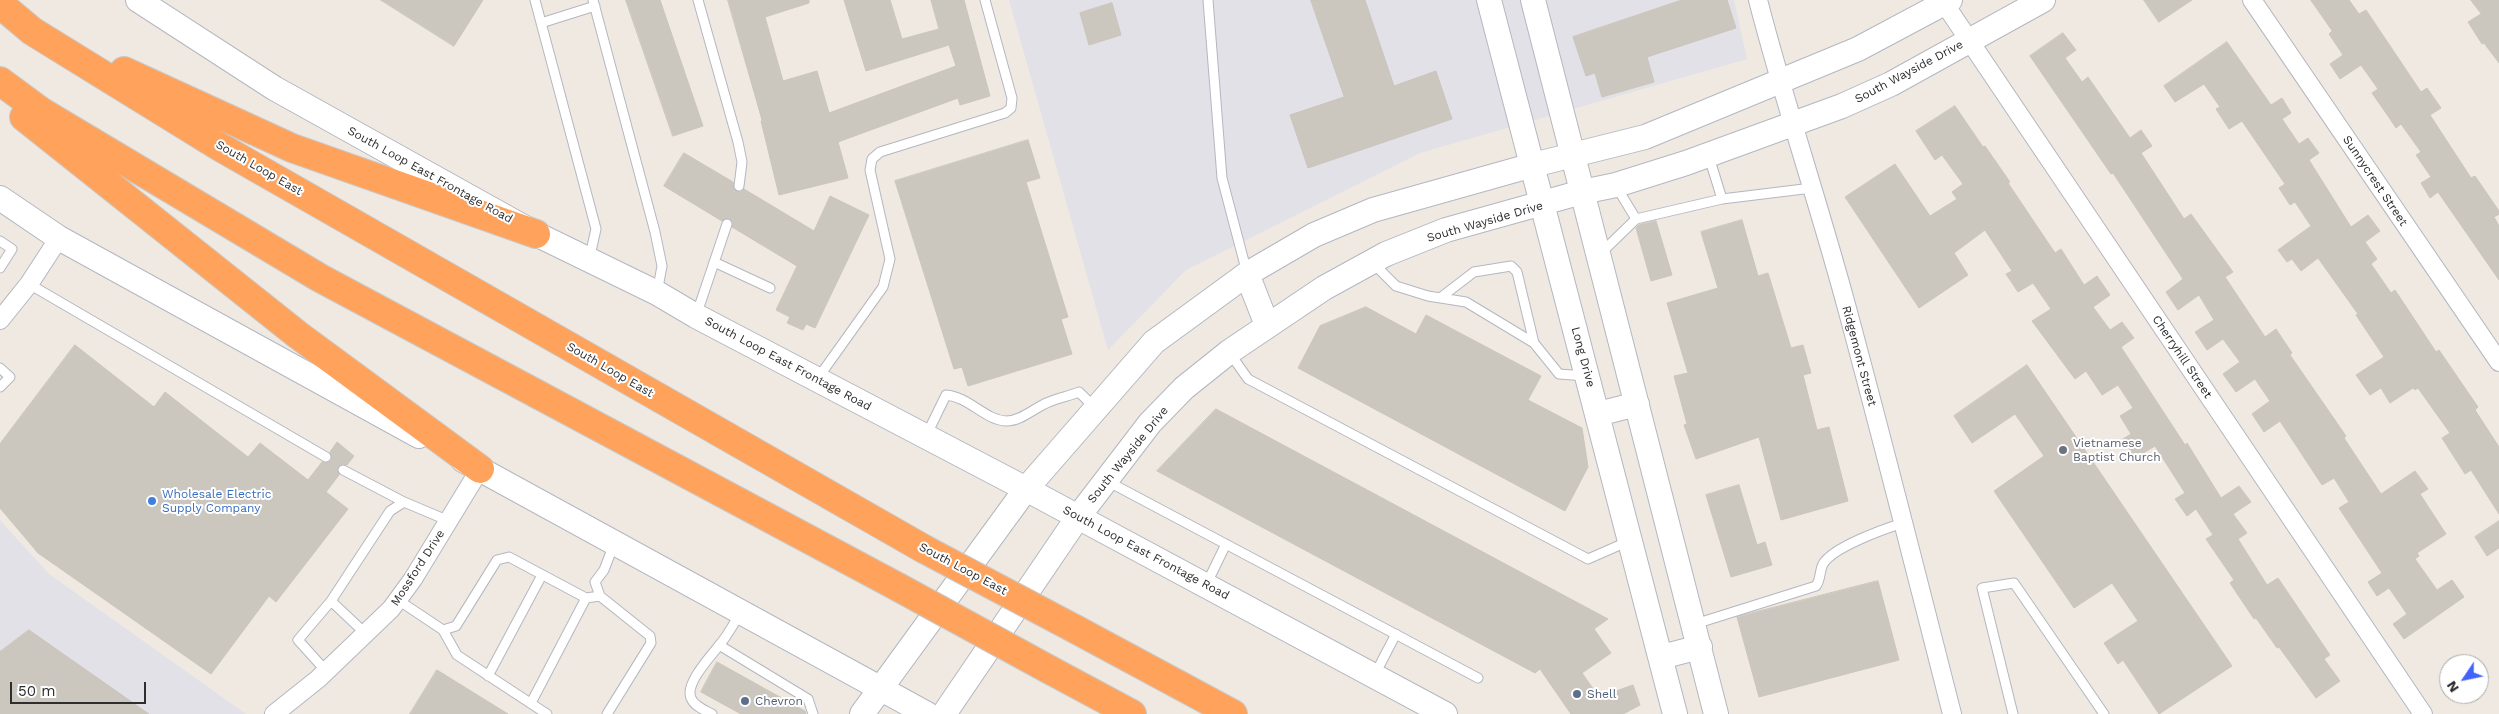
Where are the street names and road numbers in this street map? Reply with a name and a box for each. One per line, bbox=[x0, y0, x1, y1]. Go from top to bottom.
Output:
street label: South Wayside Drive bbox=[1853, 37, 1965, 107]
street label: South Loop East Frontage Road bbox=[345, 124, 515, 226]
street label: Sunnycrest Street bbox=[2339, 133, 2411, 229]
street label: South Loop East bbox=[213, 137, 305, 199]
street label: South Wayside Drive bbox=[1425, 199, 1545, 245]
street label: Ridgemont Street bbox=[1839, 304, 1879, 408]
street label: Cherryhill Street bbox=[2149, 313, 2215, 401]
street label: South Loop East Frontage Road bbox=[702, 314, 874, 414]
street label: Long Drive bbox=[1568, 325, 1598, 389]
street label: South Loop East bbox=[564, 339, 656, 401]
street label: South Wayside Drive bbox=[1085, 404, 1171, 506]
street label: South Loop East Frontage Road bbox=[1060, 503, 1232, 603]
street label: Mossford Drive bbox=[388, 527, 448, 609]
street label: South Loop East bbox=[917, 540, 1009, 598]

